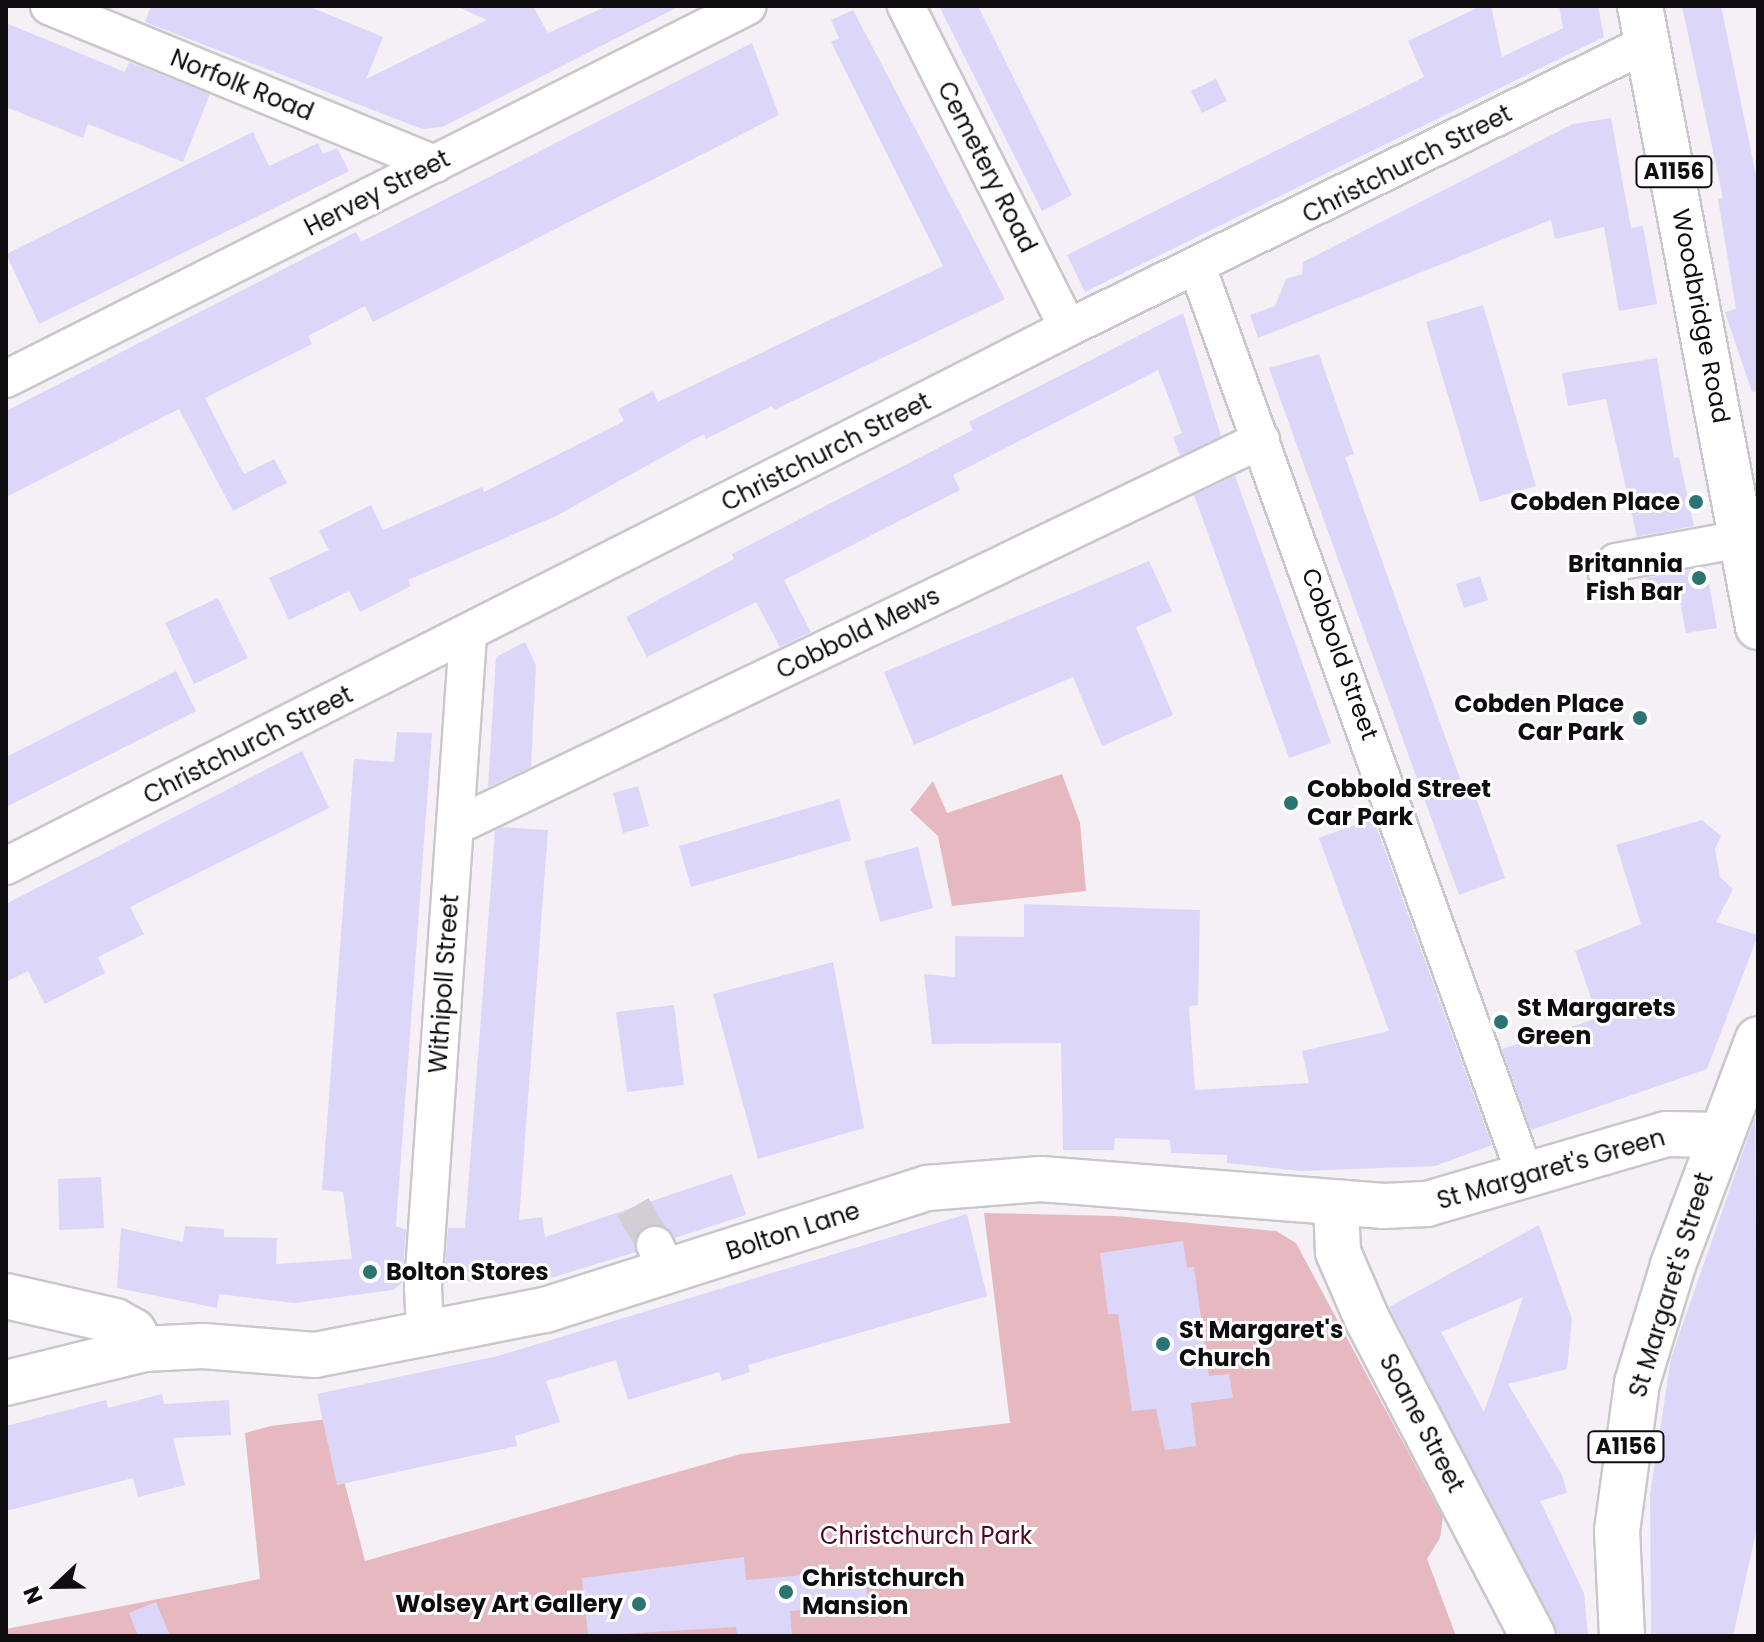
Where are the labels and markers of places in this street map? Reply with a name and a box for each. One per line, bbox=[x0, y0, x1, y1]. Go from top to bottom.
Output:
place label: Cobden Place bbox=[1510, 488, 1680, 516]
marker: Cobden Place bbox=[1687, 493, 1705, 511]
place label: Britannia Fish Bar bbox=[1568, 550, 1683, 606]
marker: Britannia Fish Bar bbox=[1690, 569, 1708, 587]
place label: Cobden Place Car Park bbox=[1454, 690, 1624, 746]
marker: Cobden Place Car Park bbox=[1631, 709, 1649, 727]
place label: Cobbold Street Car Park bbox=[1307, 775, 1491, 831]
marker: Cobbold Street Car Park bbox=[1282, 794, 1300, 812]
place label: St Margarets Green bbox=[1517, 994, 1676, 1050]
marker: St Margarets Green bbox=[1492, 1013, 1510, 1031]
place label: Bolton Stores bbox=[386, 1258, 549, 1286]
marker: Bolton Stores bbox=[361, 1263, 379, 1281]
place label: St Margaret's Church bbox=[1179, 1316, 1343, 1372]
marker: St Margaret's Church bbox=[1154, 1335, 1172, 1353]
place label: Christchurch Mansion bbox=[802, 1564, 965, 1620]
marker: Christchurch Mansion bbox=[777, 1583, 795, 1601]
place label: Wolsey Art Gallery bbox=[395, 1590, 623, 1618]
marker: Wolsey Art Gallery bbox=[630, 1595, 648, 1613]

